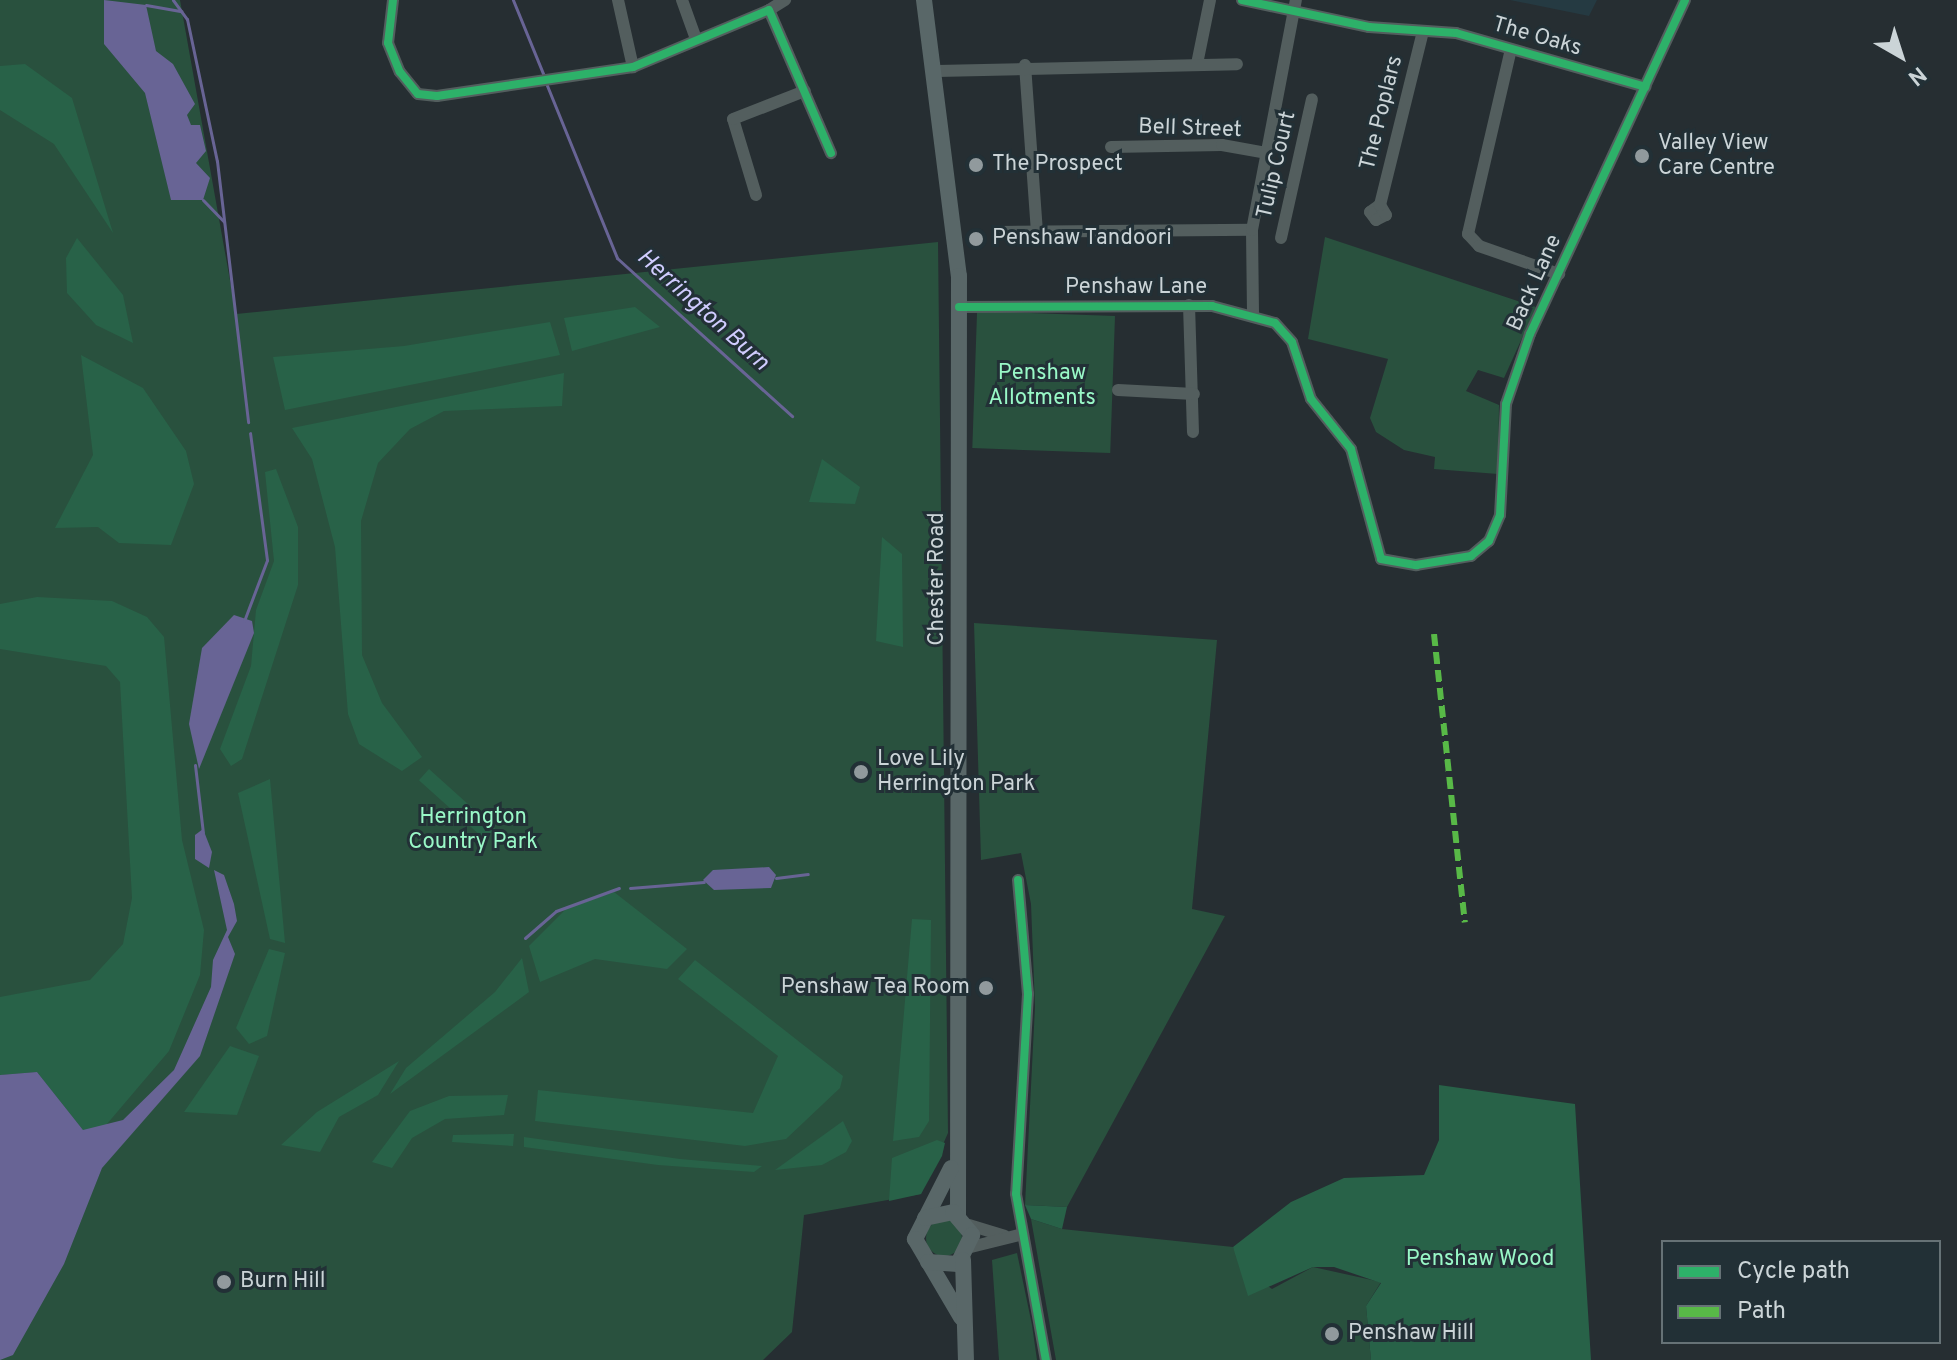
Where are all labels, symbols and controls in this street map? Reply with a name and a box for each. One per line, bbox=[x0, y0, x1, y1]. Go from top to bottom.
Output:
street label: The Oaks bbox=[1489, 12, 1585, 62]
north arrow bbox=[1861, 16, 1941, 96]
street label: The Poplars bbox=[1355, 53, 1409, 173]
text: N bbox=[1902, 60, 1931, 90]
street label: Tulip Court bbox=[1252, 109, 1302, 221]
street label: Bell Street bbox=[1138, 114, 1242, 144]
place label: Valley View Care Centre bbox=[1658, 130, 1775, 182]
marker: Valley View Care Centre bbox=[1633, 147, 1651, 165]
place label: The Prospect bbox=[992, 152, 1123, 178]
marker: The Prospect bbox=[967, 156, 985, 174]
place label: Penshaw Tandoori bbox=[992, 226, 1173, 252]
marker: Penshaw Tandoori bbox=[967, 230, 985, 248]
street label: Back Lane bbox=[1502, 231, 1568, 335]
water label: Herrington Burn bbox=[630, 244, 774, 378]
street label: Penshaw Lane bbox=[1065, 275, 1207, 301]
park label: Penshaw Allotments bbox=[988, 360, 1096, 412]
street label: Chester Road bbox=[925, 512, 951, 646]
place label: Love Lily Herrington Park bbox=[877, 746, 1035, 798]
marker: Love Lily Herrington Park bbox=[852, 763, 870, 781]
park label: Herrington Country Park bbox=[408, 804, 538, 856]
place label: Penshaw Tea Room bbox=[780, 975, 970, 1001]
marker: Penshaw Tea Room bbox=[977, 979, 995, 997]
legend bbox=[1661, 1240, 1941, 1344]
park label: Penshaw Wood bbox=[1405, 1247, 1555, 1273]
text: Cycle path bbox=[1737, 1257, 1850, 1287]
place label: Burn Hill bbox=[240, 1269, 325, 1295]
marker: Burn Hill bbox=[215, 1273, 233, 1291]
text: Path bbox=[1737, 1297, 1786, 1327]
place label: Penshaw Hill bbox=[1348, 1321, 1474, 1347]
marker: Penshaw Hill bbox=[1323, 1325, 1341, 1343]

